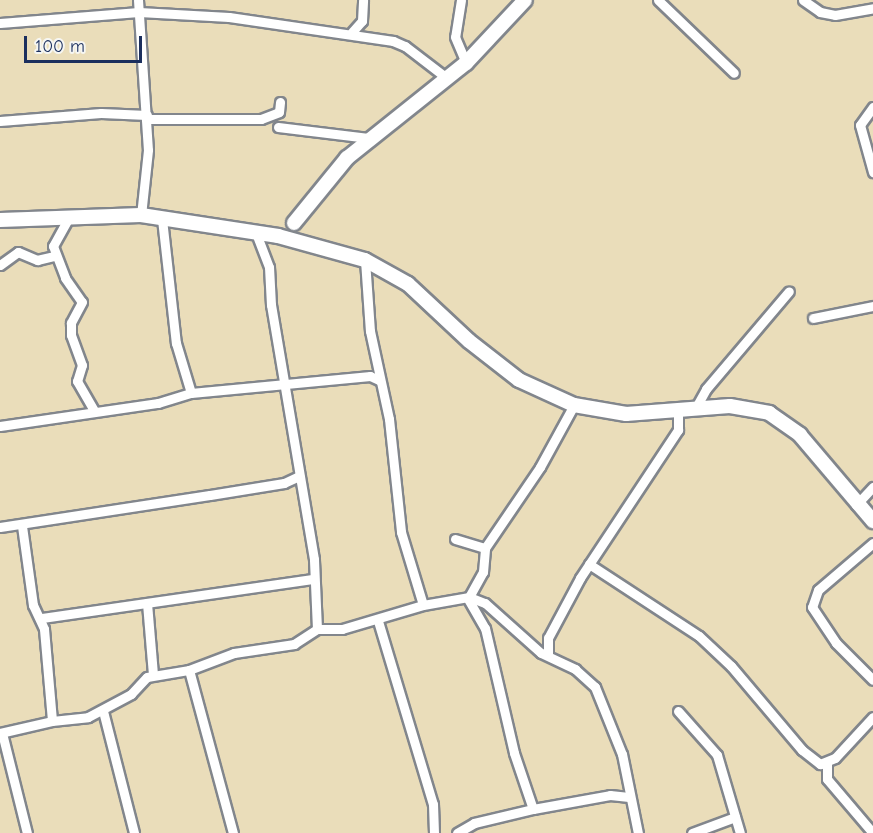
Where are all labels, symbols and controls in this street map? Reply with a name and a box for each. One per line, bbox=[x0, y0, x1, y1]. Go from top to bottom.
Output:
scale bar bbox=[27, 24, 146, 62]
text: 100 m bbox=[35, 36, 85, 57]

